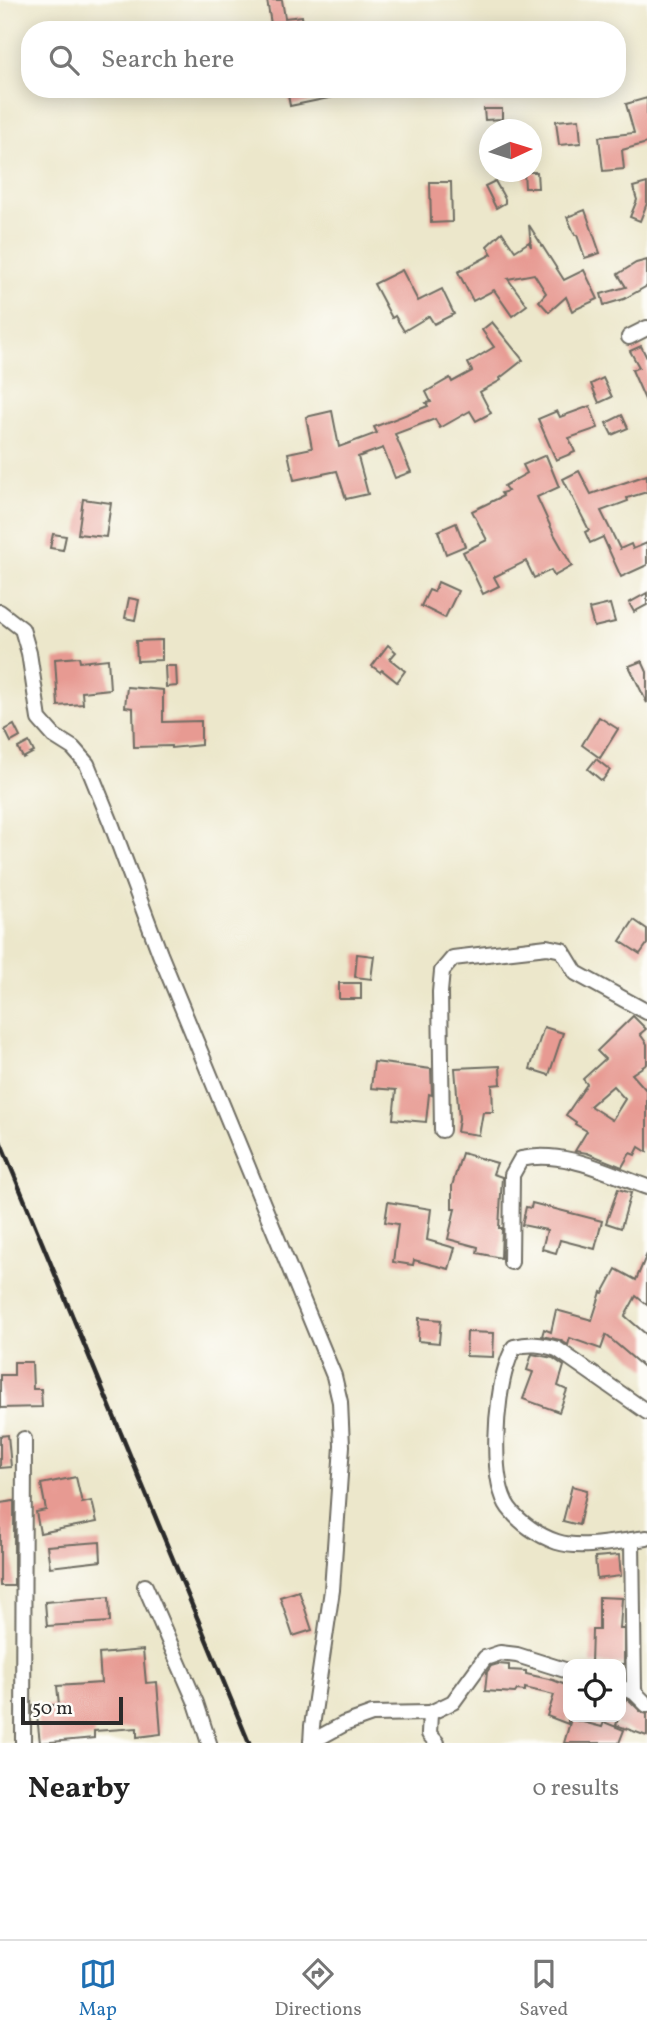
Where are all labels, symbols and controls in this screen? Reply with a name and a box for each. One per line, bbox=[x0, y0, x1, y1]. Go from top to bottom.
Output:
search box bbox=[21, 21, 626, 98]
icon: search bbox=[45, 41, 83, 79]
text: Search here bbox=[101, 42, 234, 78]
north arrow bbox=[479, 119, 542, 182]
map controls bbox=[563, 1659, 626, 1722]
button: locate bbox=[563, 1659, 626, 1722]
scale bar bbox=[21, 1694, 122, 1726]
text: 50 m bbox=[32, 1696, 73, 1722]
text: Nearby bbox=[28, 1768, 130, 1810]
text: 0 results bbox=[532, 1773, 619, 1805]
tab: Map bbox=[79, 1955, 117, 2023]
tab: Directions bbox=[275, 1955, 362, 2023]
tab: Saved bbox=[519, 1955, 568, 2023]

